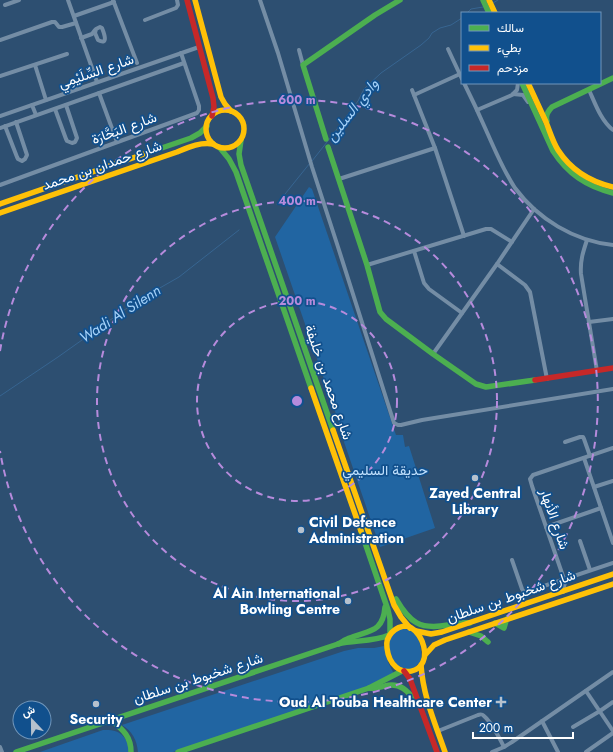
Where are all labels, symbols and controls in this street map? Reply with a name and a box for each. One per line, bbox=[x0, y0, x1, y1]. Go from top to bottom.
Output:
legend bbox=[461, 12, 601, 84]
text: سالك bbox=[497, 19, 524, 37]
text: بطيء bbox=[497, 39, 521, 58]
street label: شارع السِّلَيْمِي bbox=[56, 49, 137, 95]
text: مزدحم bbox=[497, 59, 528, 77]
water label: وادي السلين bbox=[320, 74, 385, 147]
text: 600 m bbox=[278, 91, 316, 109]
street label: شارع البَحَّارَة bbox=[89, 107, 160, 150]
street label: شارع حمدان بن محمد bbox=[40, 135, 165, 196]
text: 400 m bbox=[278, 192, 316, 210]
water label: Wadi Al Silenn bbox=[75, 279, 165, 349]
text: 200 m bbox=[278, 292, 316, 310]
street label: شارع محمد بن خليفة bbox=[299, 322, 358, 443]
centre of rings bbox=[290, 394, 304, 408]
park label: حديقة السليمي bbox=[342, 460, 428, 482]
marker: Zayed Central Library bbox=[470, 473, 480, 483]
place label: Zayed Central Library bbox=[429, 483, 521, 519]
street label: شارع الأنهار bbox=[534, 485, 575, 552]
place label: Civil Defence Administration bbox=[308, 512, 404, 548]
marker: Civil Defence Administration bbox=[296, 525, 306, 535]
street label: شارع شخبوط بن سلطان bbox=[444, 565, 578, 628]
place label: Al Ain International Bowling Centre bbox=[212, 583, 340, 619]
marker: Al Ain International Bowling Centre bbox=[343, 596, 353, 606]
street label: شارع شخبوط بن سلطان bbox=[131, 648, 266, 709]
place label: Oud Al Touba Healthcare Center bbox=[279, 692, 492, 712]
marker: Oud Al Touba Healthcare Center bbox=[495, 696, 507, 708]
marker: Security bbox=[91, 699, 101, 709]
north arrow bbox=[12, 700, 52, 740]
text: ش bbox=[19, 701, 37, 721]
place label: Security bbox=[69, 709, 123, 729]
scale bar bbox=[473, 714, 573, 740]
text: 200 m bbox=[479, 719, 513, 737]

